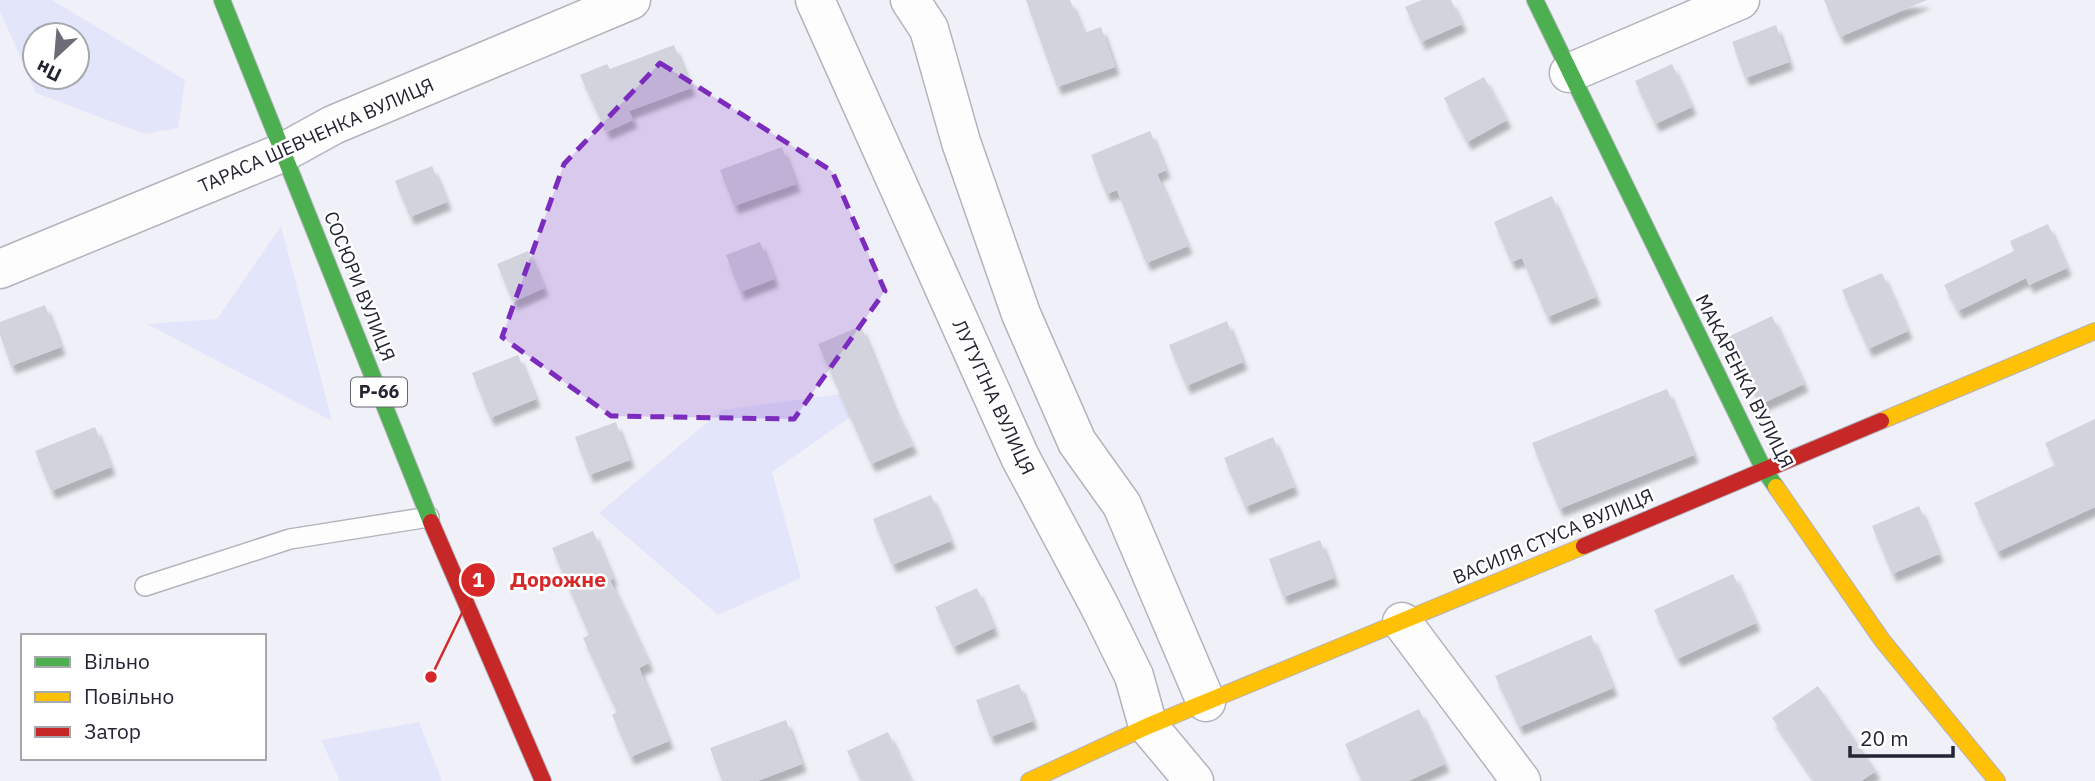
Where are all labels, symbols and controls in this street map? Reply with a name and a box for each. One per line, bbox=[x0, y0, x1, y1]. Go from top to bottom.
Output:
north arrow bbox=[21, 21, 91, 91]
text: Пн bbox=[32, 55, 65, 88]
street label: ТАРАСА ШЕВЧЕНКА ВУЛИЦЯ bbox=[194, 72, 438, 198]
street label: СОСЮРИ ВУЛИЦЯ bbox=[319, 208, 401, 364]
street label: МАКАРЕНКА ВУЛИЦЯ bbox=[1691, 290, 1799, 472]
street label: ЛУТУГІНА ВУЛИЦЯ bbox=[947, 316, 1041, 478]
road number: Р-66 bbox=[351, 378, 407, 406]
street label: ВАСИЛЯ СТУСА ВУЛИЦЯ bbox=[1449, 483, 1657, 589]
callout: Дорожне bbox=[461, 559, 620, 601]
text: 1 bbox=[472, 565, 485, 593]
text: Дорожне bbox=[510, 565, 606, 593]
legend bbox=[21, 634, 266, 760]
text: Вільно bbox=[84, 647, 150, 675]
text: Повільно bbox=[84, 682, 174, 710]
scale bar bbox=[1850, 714, 1953, 758]
text: Затор bbox=[84, 717, 141, 745]
text: 20 m bbox=[1860, 724, 1909, 752]

